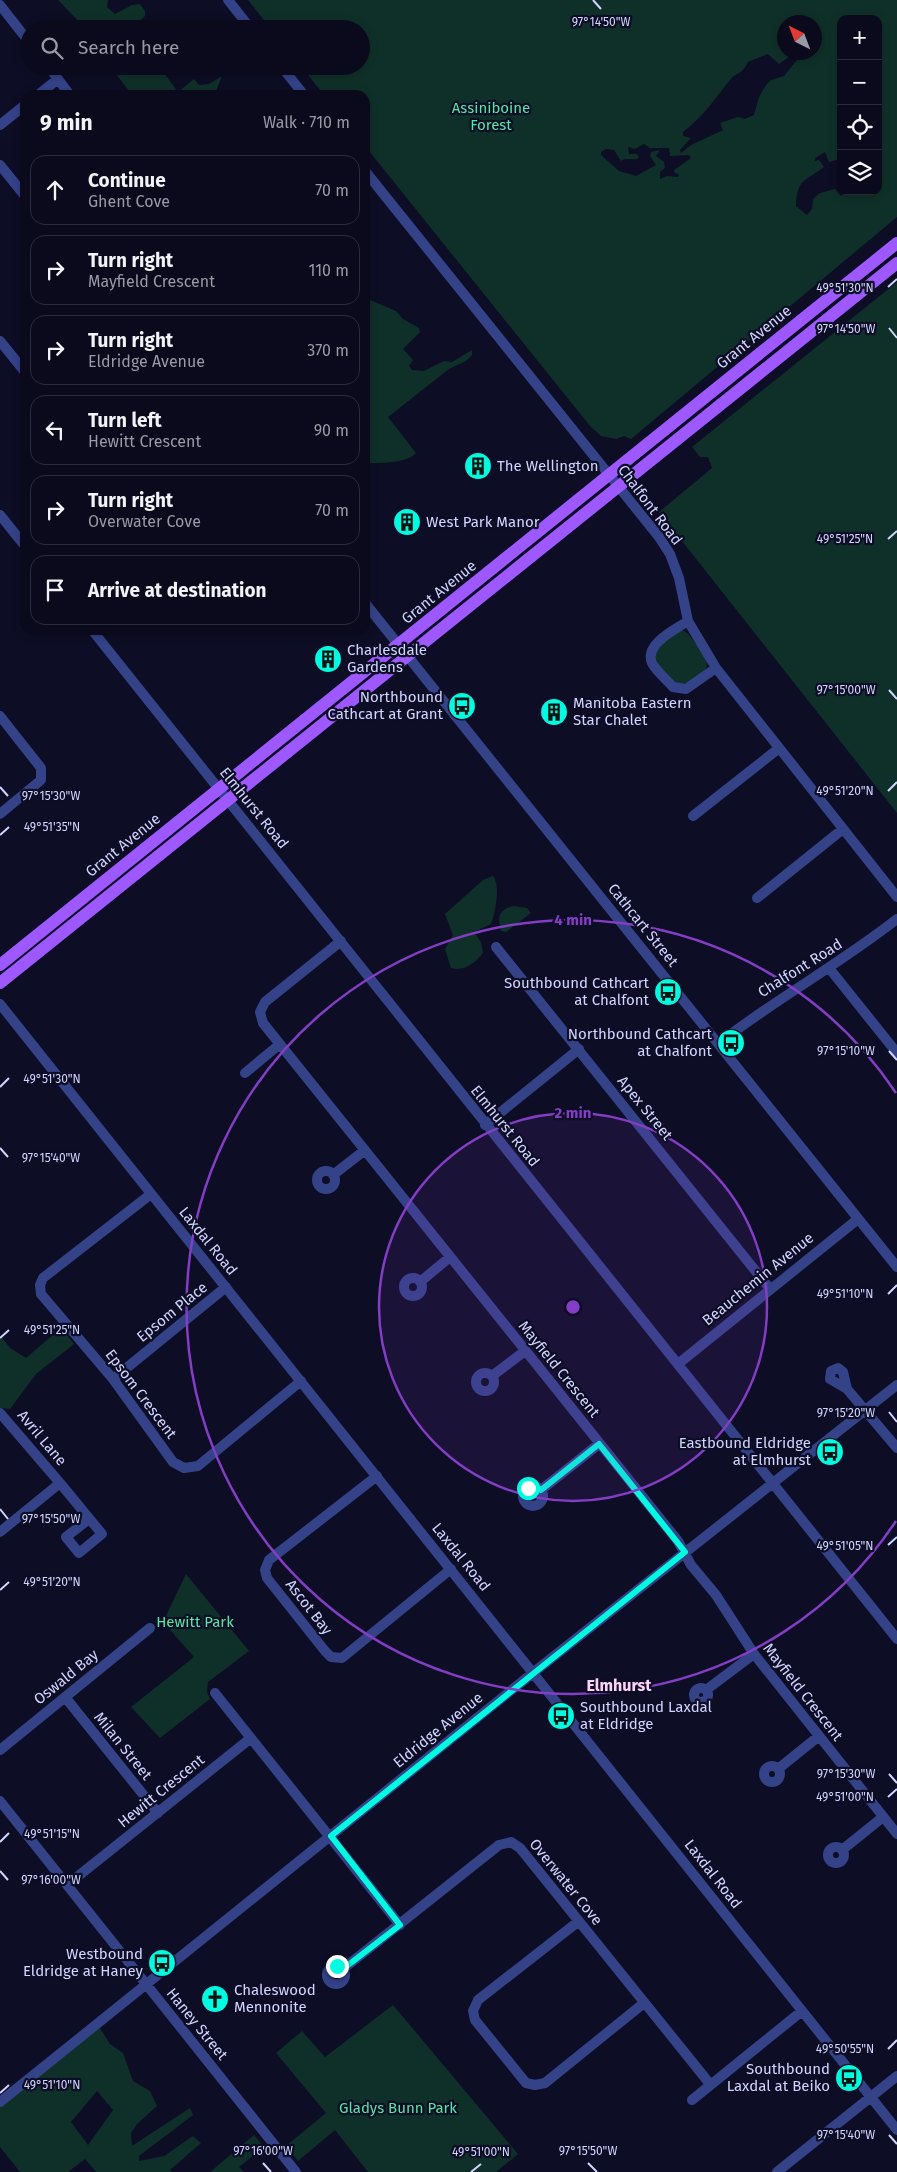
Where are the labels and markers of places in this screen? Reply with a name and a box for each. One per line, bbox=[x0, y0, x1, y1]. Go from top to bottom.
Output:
building icon: The Wellington bbox=[463, 451, 493, 481]
place label: The Wellington bbox=[497, 457, 598, 475]
building icon: West Park Manor bbox=[392, 507, 422, 537]
place label: West Park Manor bbox=[426, 513, 540, 531]
place label: Charlesdale Gardens bbox=[347, 641, 427, 676]
building icon: Charlesdale Gardens bbox=[313, 644, 343, 674]
place label: Northbound Cathcart at Grant bbox=[327, 688, 444, 723]
bus stop icon: Northbound Cathcart at Grant bbox=[447, 691, 477, 721]
place label: Manitoba Eastern Star Chalet bbox=[573, 694, 692, 729]
building icon: Manitoba Eastern Star Chalet bbox=[539, 697, 569, 727]
place label: Southbound Cathcart at Chalfont bbox=[504, 974, 650, 1009]
bus stop icon: Southbound Cathcart at Chalfont bbox=[653, 977, 683, 1007]
place label: Northbound Cathcart at Chalfont bbox=[568, 1025, 713, 1060]
bus stop icon: Northbound Cathcart at Chalfont bbox=[716, 1028, 746, 1058]
centre of rings bbox=[564, 1298, 582, 1316]
place label: Eastbound Eldridge at Elmhurst bbox=[679, 1434, 812, 1469]
bus stop icon: Eastbound Eldridge at Elmhurst bbox=[815, 1437, 845, 1467]
place label: Southbound Laxdal at Eldridge bbox=[580, 1698, 713, 1733]
bus stop icon: Southbound Laxdal at Eldridge bbox=[546, 1701, 576, 1731]
place label: Westbound Eldridge at Haney bbox=[23, 1945, 144, 1980]
bus stop icon: Westbound Eldridge at Haney bbox=[147, 1948, 177, 1978]
place label: Chaleswood Mennonite bbox=[234, 1981, 316, 2016]
church icon: Chaleswood Mennonite bbox=[200, 1984, 230, 2014]
place label: Southbound Laxdal at Beiko bbox=[727, 2060, 830, 2095]
bus stop icon: Southbound Laxdal at Beiko bbox=[834, 2063, 864, 2093]

